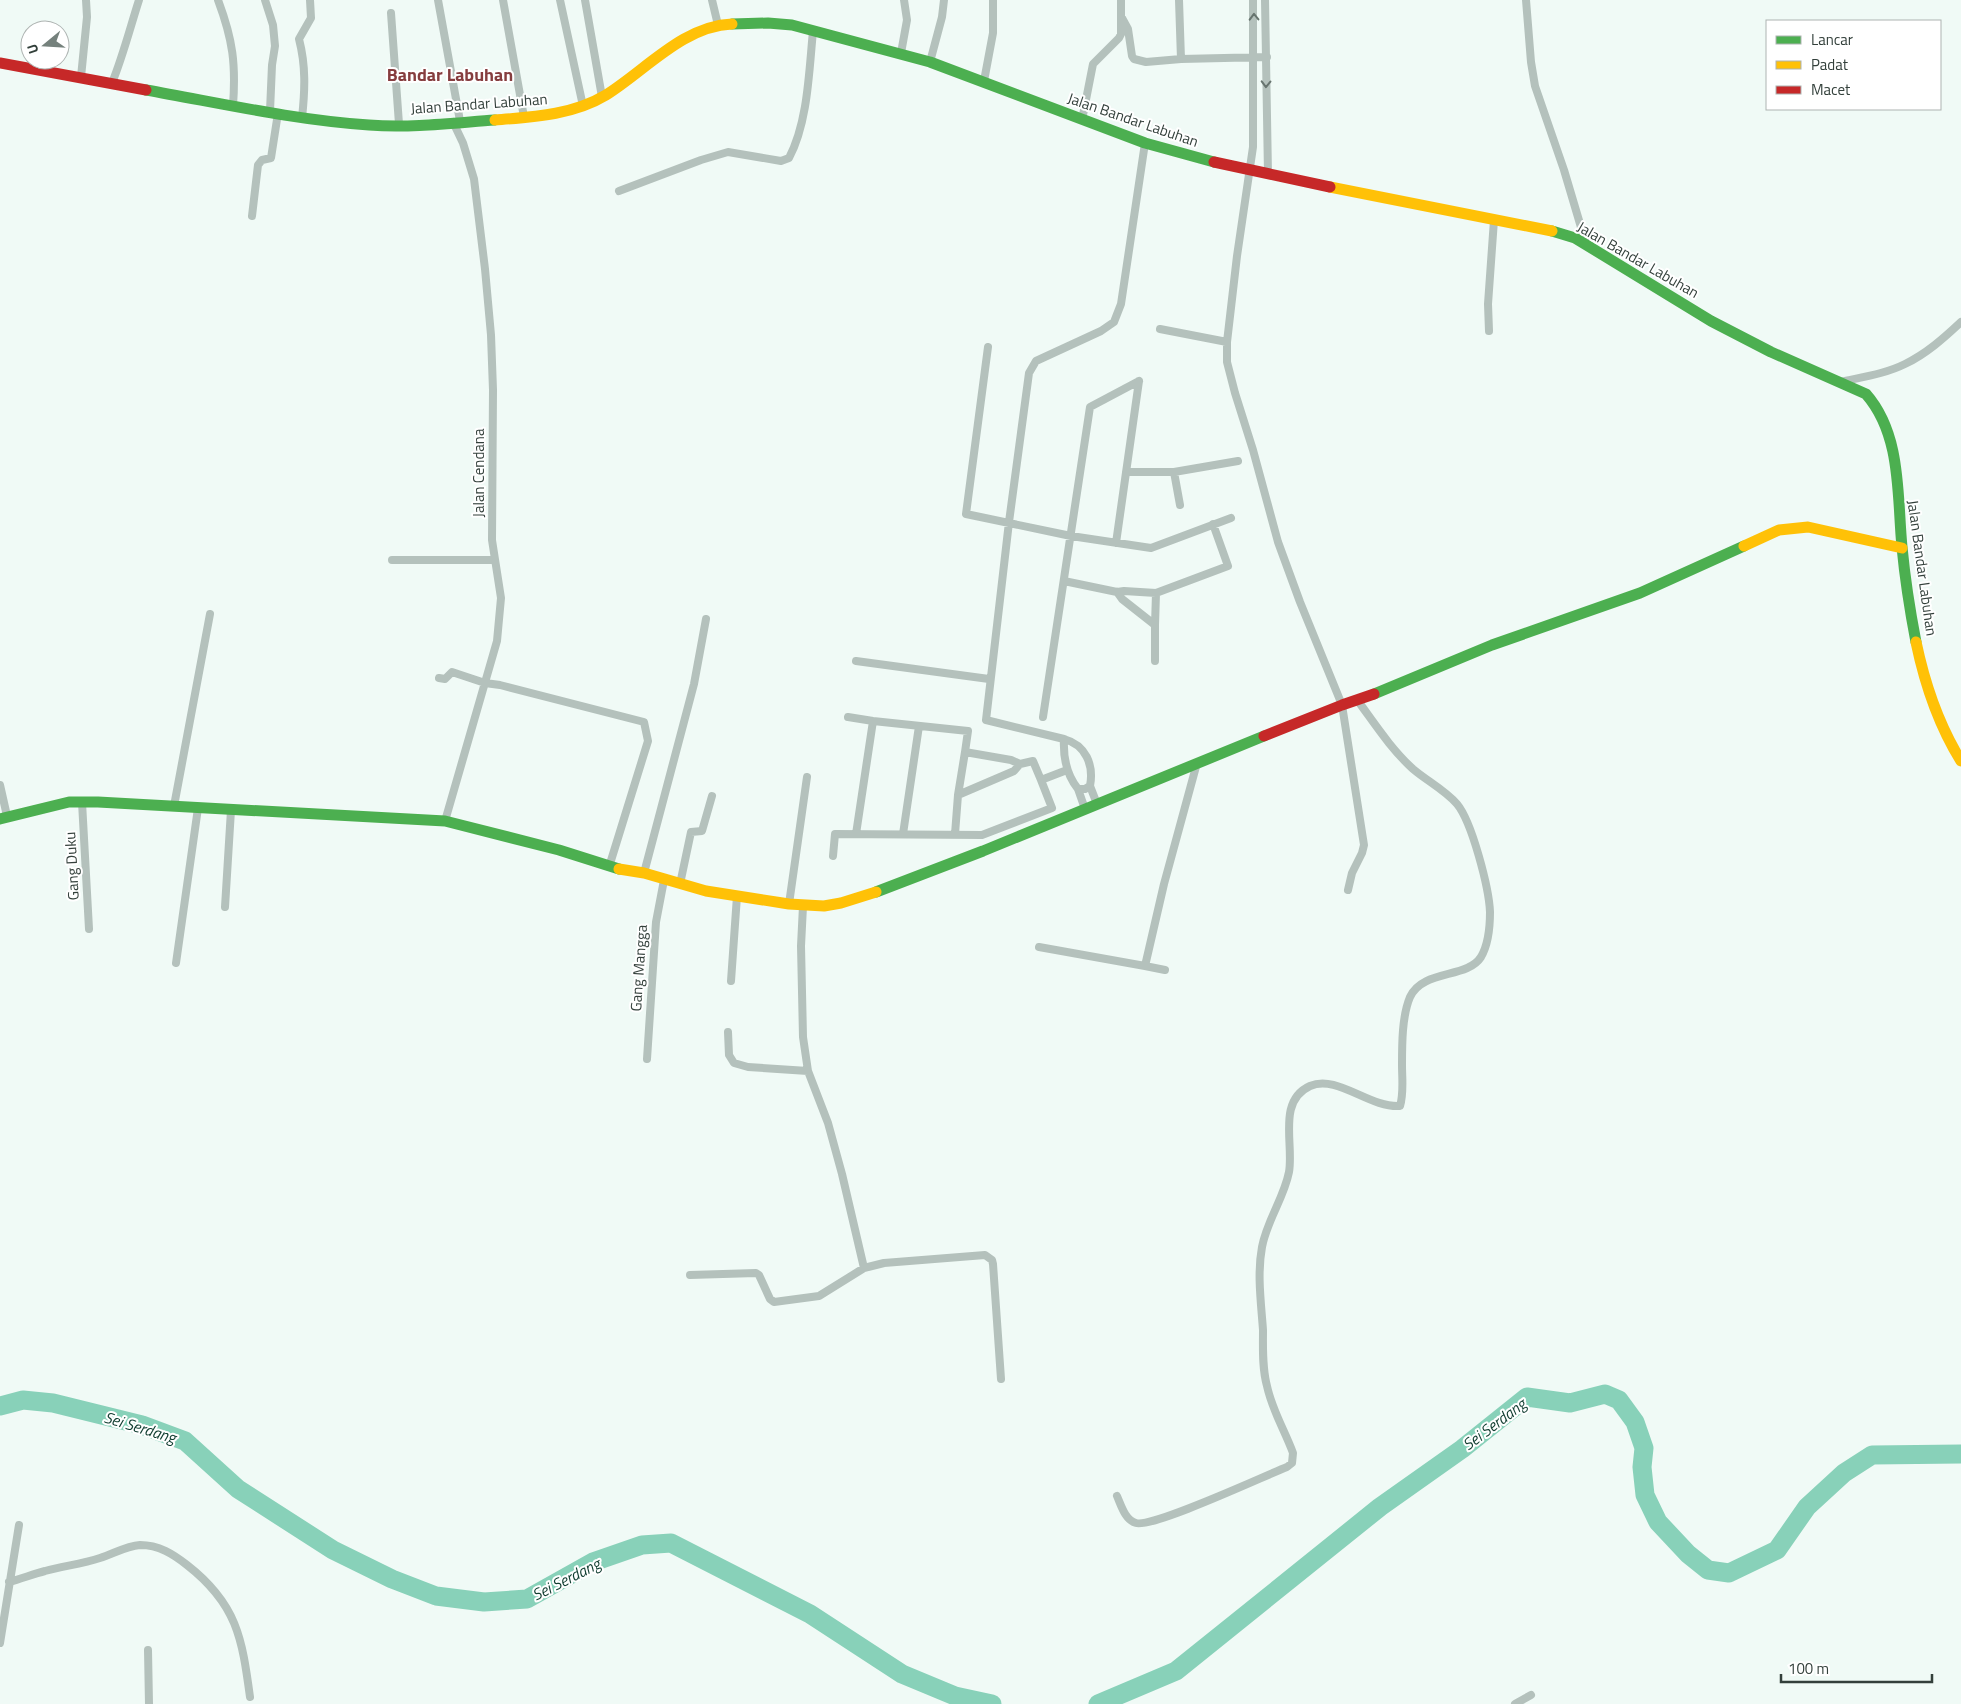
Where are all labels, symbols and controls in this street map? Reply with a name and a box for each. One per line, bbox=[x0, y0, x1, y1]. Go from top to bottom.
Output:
one-way arrow bbox=[1248, 13, 1259, 21]
north arrow bbox=[20, 20, 70, 70]
legend bbox=[1766, 20, 1941, 110]
text: Lancar bbox=[1811, 28, 1853, 51]
text: U bbox=[21, 42, 44, 57]
text: Padat bbox=[1811, 53, 1849, 76]
district label: Bandar Labuhan bbox=[387, 61, 513, 88]
text: Macet bbox=[1811, 78, 1851, 101]
one-way arrow bbox=[1261, 80, 1271, 88]
street label: Jalan Bandar Labuhan bbox=[1065, 86, 1202, 153]
street label: Jalan Bandar Labuhan bbox=[410, 87, 548, 120]
street label: Jalan Bandar Labuhan bbox=[1573, 215, 1703, 304]
street label: Jalan Cendana bbox=[467, 428, 490, 517]
street label: Jalan Bandar Labuhan bbox=[1902, 498, 1943, 637]
street label: Gang Duku bbox=[58, 831, 85, 901]
street label: Gang Mangga bbox=[624, 923, 653, 1012]
water label: Sei Serdang bbox=[1457, 1391, 1533, 1456]
water label: Sei Serdang bbox=[101, 1405, 181, 1450]
water label: Sei Serdang bbox=[528, 1550, 607, 1606]
scale bar bbox=[1781, 1652, 1932, 1684]
text: 100 m bbox=[1788, 1657, 1829, 1680]

